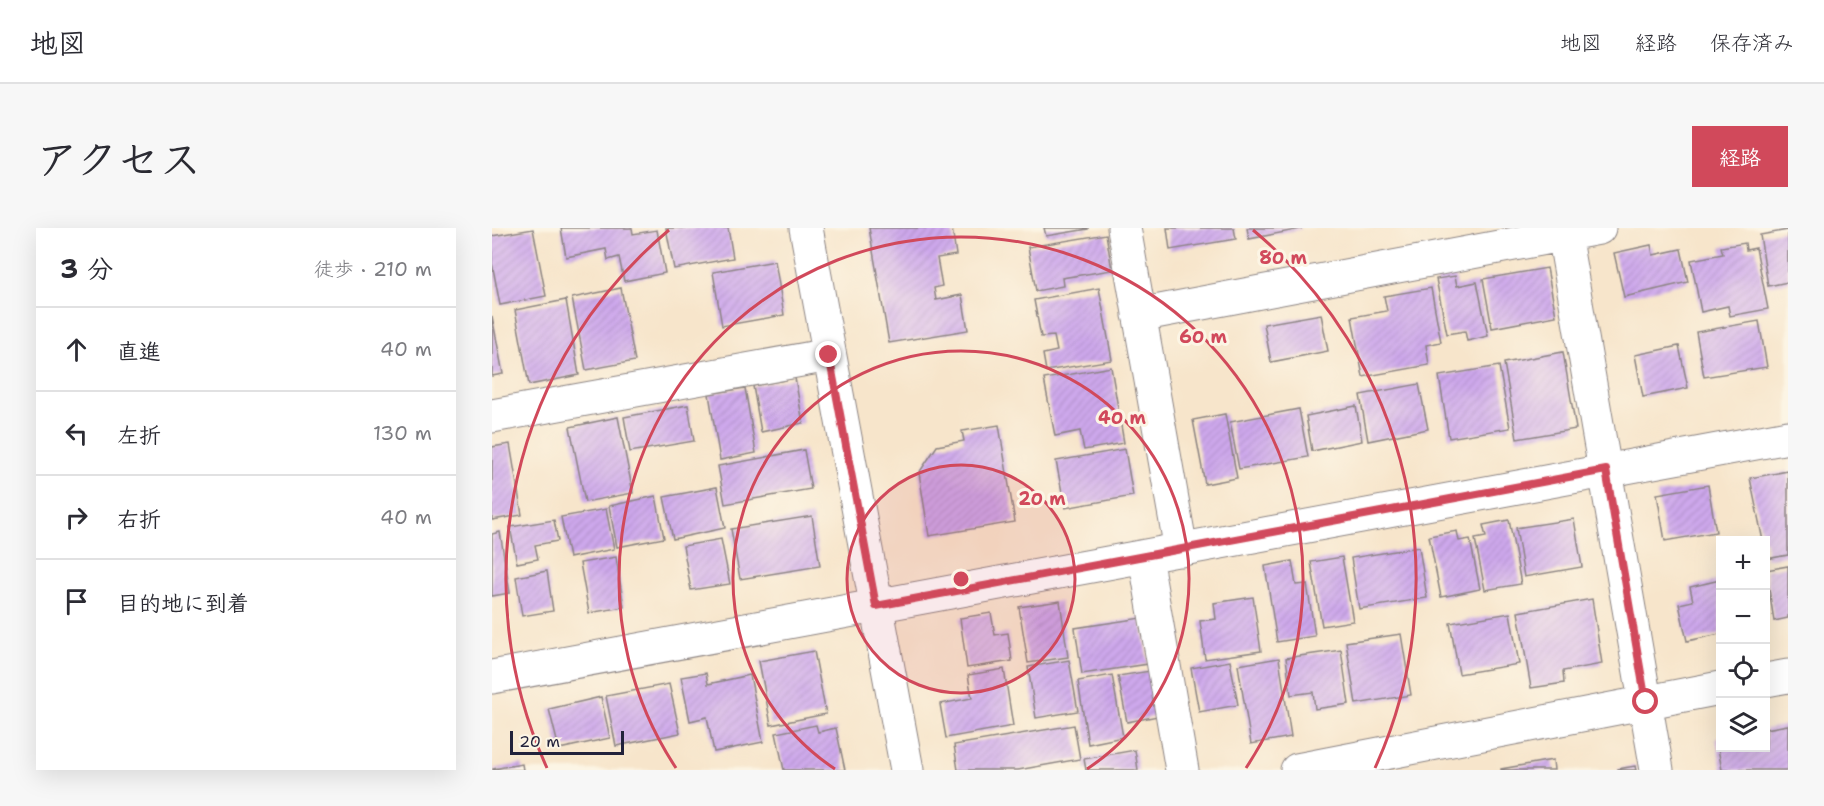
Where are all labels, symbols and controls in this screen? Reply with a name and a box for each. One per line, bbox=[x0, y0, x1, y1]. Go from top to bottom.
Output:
text: 地図 bbox=[30, 24, 86, 62]
text: 地図 bbox=[1560, 29, 1602, 57]
text: 経路 bbox=[1635, 29, 1677, 57]
text: 保存済み bbox=[1710, 29, 1794, 57]
button: 経路 bbox=[1692, 126, 1788, 187]
text: アクセス bbox=[36, 131, 201, 187]
text: 80 m bbox=[1259, 246, 1307, 270]
text: 3 分 bbox=[60, 251, 113, 286]
text: 徒歩 · 210 m bbox=[314, 256, 432, 282]
text: 60 m bbox=[1179, 325, 1227, 349]
icon: ahead bbox=[60, 333, 93, 366]
text: 40 m bbox=[380, 336, 432, 362]
text: 直進 bbox=[117, 337, 161, 366]
route end bbox=[815, 341, 841, 367]
text: 40 m bbox=[1098, 406, 1146, 430]
icon: left bbox=[60, 417, 93, 450]
text: 130 m bbox=[373, 420, 432, 446]
text: 左折 bbox=[117, 421, 161, 450]
text: 20 m bbox=[1018, 487, 1066, 511]
icon: right bbox=[60, 501, 93, 534]
text: 40 m bbox=[380, 504, 432, 530]
text: 右折 bbox=[117, 505, 161, 534]
map controls bbox=[1716, 536, 1770, 752]
button: + bbox=[1716, 536, 1770, 590]
centre of rings bbox=[951, 569, 971, 589]
icon: arrive bbox=[60, 585, 93, 618]
text: 目的地に到着 bbox=[117, 589, 249, 618]
button: − bbox=[1716, 590, 1770, 644]
button: locate bbox=[1716, 644, 1770, 698]
route start bbox=[1632, 688, 1658, 714]
button: layers bbox=[1716, 698, 1770, 752]
scale bar bbox=[510, 728, 624, 756]
text: 20 m bbox=[519, 731, 560, 752]

